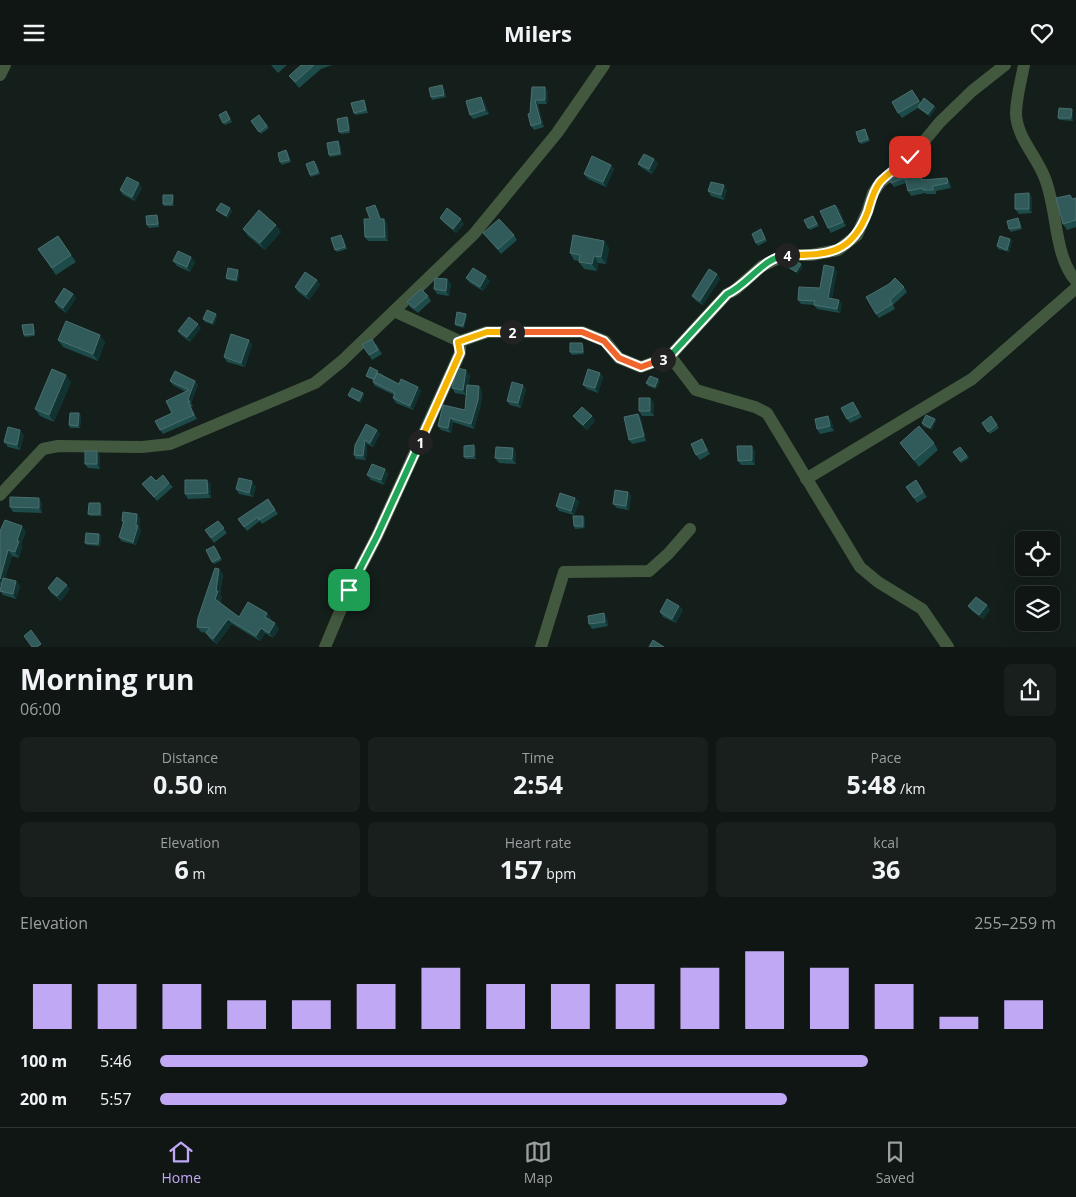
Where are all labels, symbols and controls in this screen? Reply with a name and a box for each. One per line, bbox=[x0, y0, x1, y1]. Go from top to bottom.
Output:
text: Milers bbox=[504, 18, 572, 48]
icon: menu bbox=[20, 19, 48, 47]
icon: heart bbox=[1028, 19, 1056, 47]
pin bbox=[889, 136, 931, 178]
icon: check bbox=[896, 143, 924, 171]
pin: 4 bbox=[774, 243, 800, 267]
text: 4 bbox=[783, 246, 792, 265]
pin: 2 bbox=[500, 319, 524, 345]
text: 2 bbox=[508, 323, 517, 342]
pin: 3 bbox=[650, 347, 676, 371]
text: 3 bbox=[659, 350, 668, 369]
pin: 1 bbox=[408, 429, 432, 455]
text: 1 bbox=[416, 433, 425, 452]
map controls bbox=[1015, 531, 1060, 631]
button: locate bbox=[1015, 531, 1060, 576]
pin bbox=[328, 569, 370, 611]
icon: arrive bbox=[335, 576, 363, 604]
button: layers bbox=[1015, 586, 1060, 631]
text: Morning run bbox=[20, 660, 194, 698]
button: share bbox=[1004, 664, 1056, 716]
text: 06:00 bbox=[20, 698, 61, 720]
text: Distance bbox=[162, 748, 218, 767]
text: Time bbox=[522, 748, 554, 767]
text: Pace bbox=[871, 748, 901, 767]
text: 0.50 bbox=[153, 767, 203, 801]
text: 2:54 bbox=[513, 767, 563, 801]
text: 5:48 bbox=[846, 767, 896, 801]
text: km bbox=[203, 779, 227, 798]
text: /km bbox=[896, 779, 926, 798]
text: Elevation bbox=[160, 833, 220, 852]
text: Heart rate bbox=[505, 833, 571, 852]
text: kcal bbox=[873, 833, 899, 852]
text: 6 bbox=[175, 852, 189, 886]
text: 157 bbox=[500, 852, 543, 886]
text: 36 bbox=[872, 852, 900, 886]
text: m bbox=[189, 864, 205, 883]
text: bpm bbox=[543, 864, 576, 883]
text: Elevation bbox=[20, 912, 88, 934]
text: 255–259 m bbox=[974, 912, 1056, 934]
text: 100 m bbox=[20, 1050, 67, 1072]
text: 5:46 bbox=[100, 1050, 132, 1072]
text: 200 m bbox=[20, 1088, 67, 1110]
text: 5:57 bbox=[100, 1088, 132, 1110]
tab: Home bbox=[161, 1138, 201, 1187]
tab: Map bbox=[524, 1138, 553, 1187]
tab: Saved bbox=[876, 1138, 915, 1187]

